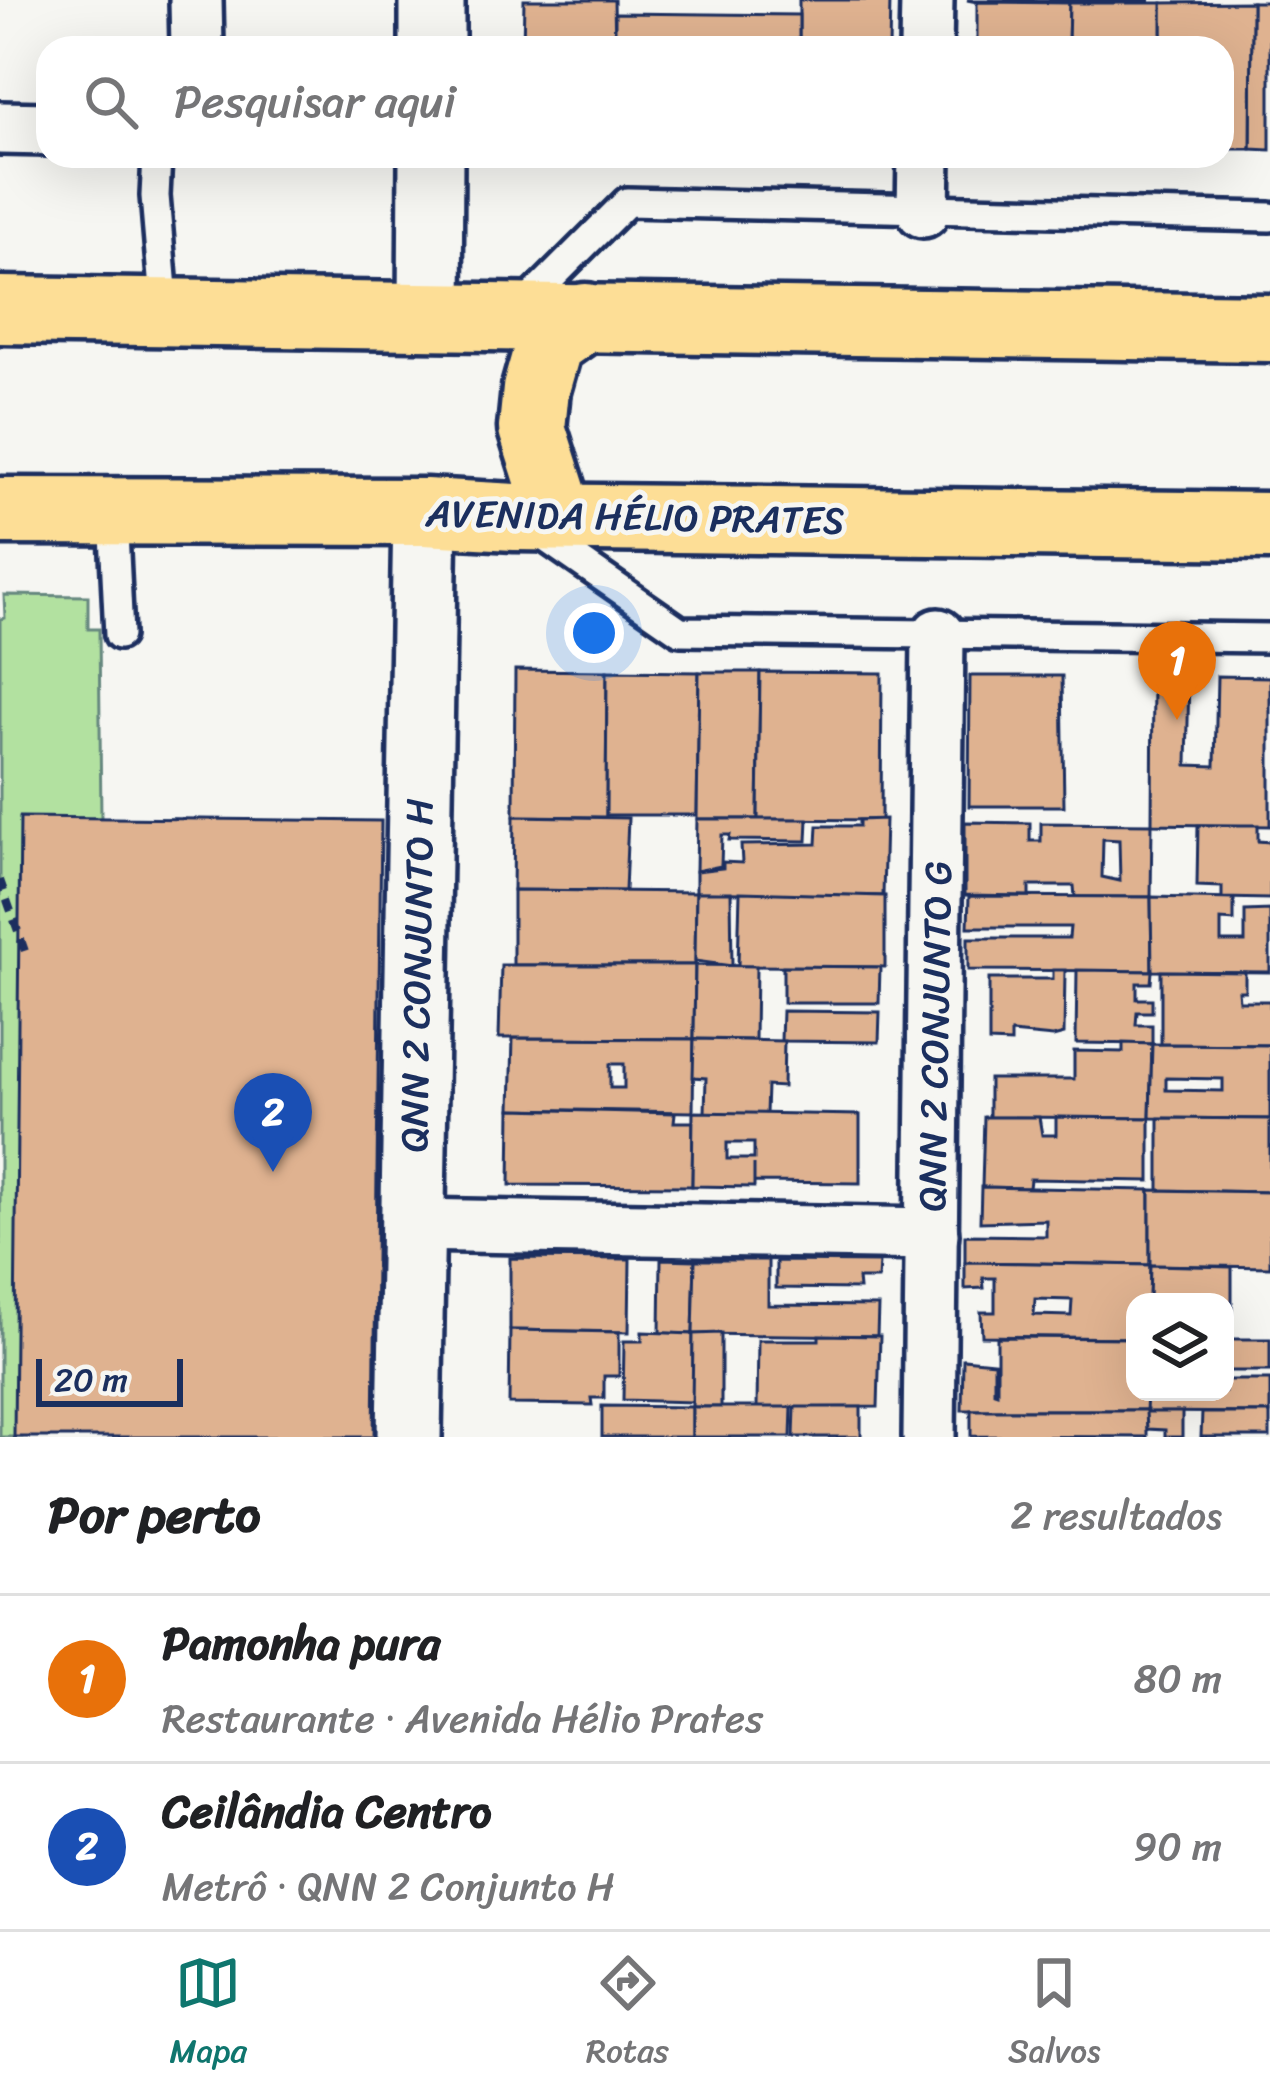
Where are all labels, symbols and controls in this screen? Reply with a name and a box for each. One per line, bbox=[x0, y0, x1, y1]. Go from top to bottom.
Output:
search box bbox=[36, 36, 1234, 168]
text: Pesquisar aqui bbox=[174, 62, 456, 142]
icon: search bbox=[78, 69, 144, 135]
street label: AVENIDA HÉLIO PRATES bbox=[424, 478, 845, 555]
your location bbox=[564, 603, 624, 663]
pin: 1 bbox=[1138, 621, 1216, 720]
street label: QNN 2 CONJUNTO H bbox=[379, 797, 454, 1153]
street label: QNN 2 CONJUNTO G bbox=[897, 860, 972, 1212]
pin: 2 bbox=[234, 1073, 312, 1172]
map controls bbox=[1126, 1293, 1234, 1401]
button: layers bbox=[1126, 1293, 1234, 1401]
text: 20 m bbox=[54, 1351, 128, 1409]
scale bar bbox=[36, 1353, 183, 1406]
text: Por perto bbox=[48, 1470, 261, 1560]
text: 2 resultados bbox=[1010, 1481, 1222, 1550]
text: Pamonha pura bbox=[162, 1604, 440, 1684]
text: 1 bbox=[79, 1644, 95, 1713]
text: 80 m bbox=[1134, 1644, 1222, 1713]
text: Restaurante · Avenida Hélio Prates bbox=[162, 1684, 763, 1753]
text: Ceilândia Centro bbox=[162, 1772, 492, 1852]
text: 2 bbox=[76, 1812, 98, 1881]
text: 90 m bbox=[1133, 1812, 1222, 1881]
text: Metrô · QNN 2 Conjunto H bbox=[162, 1852, 614, 1921]
tab: Mapa bbox=[170, 1950, 247, 2080]
tab: Rotas bbox=[586, 1950, 669, 2080]
tab: Salvos bbox=[1008, 1950, 1100, 2080]

